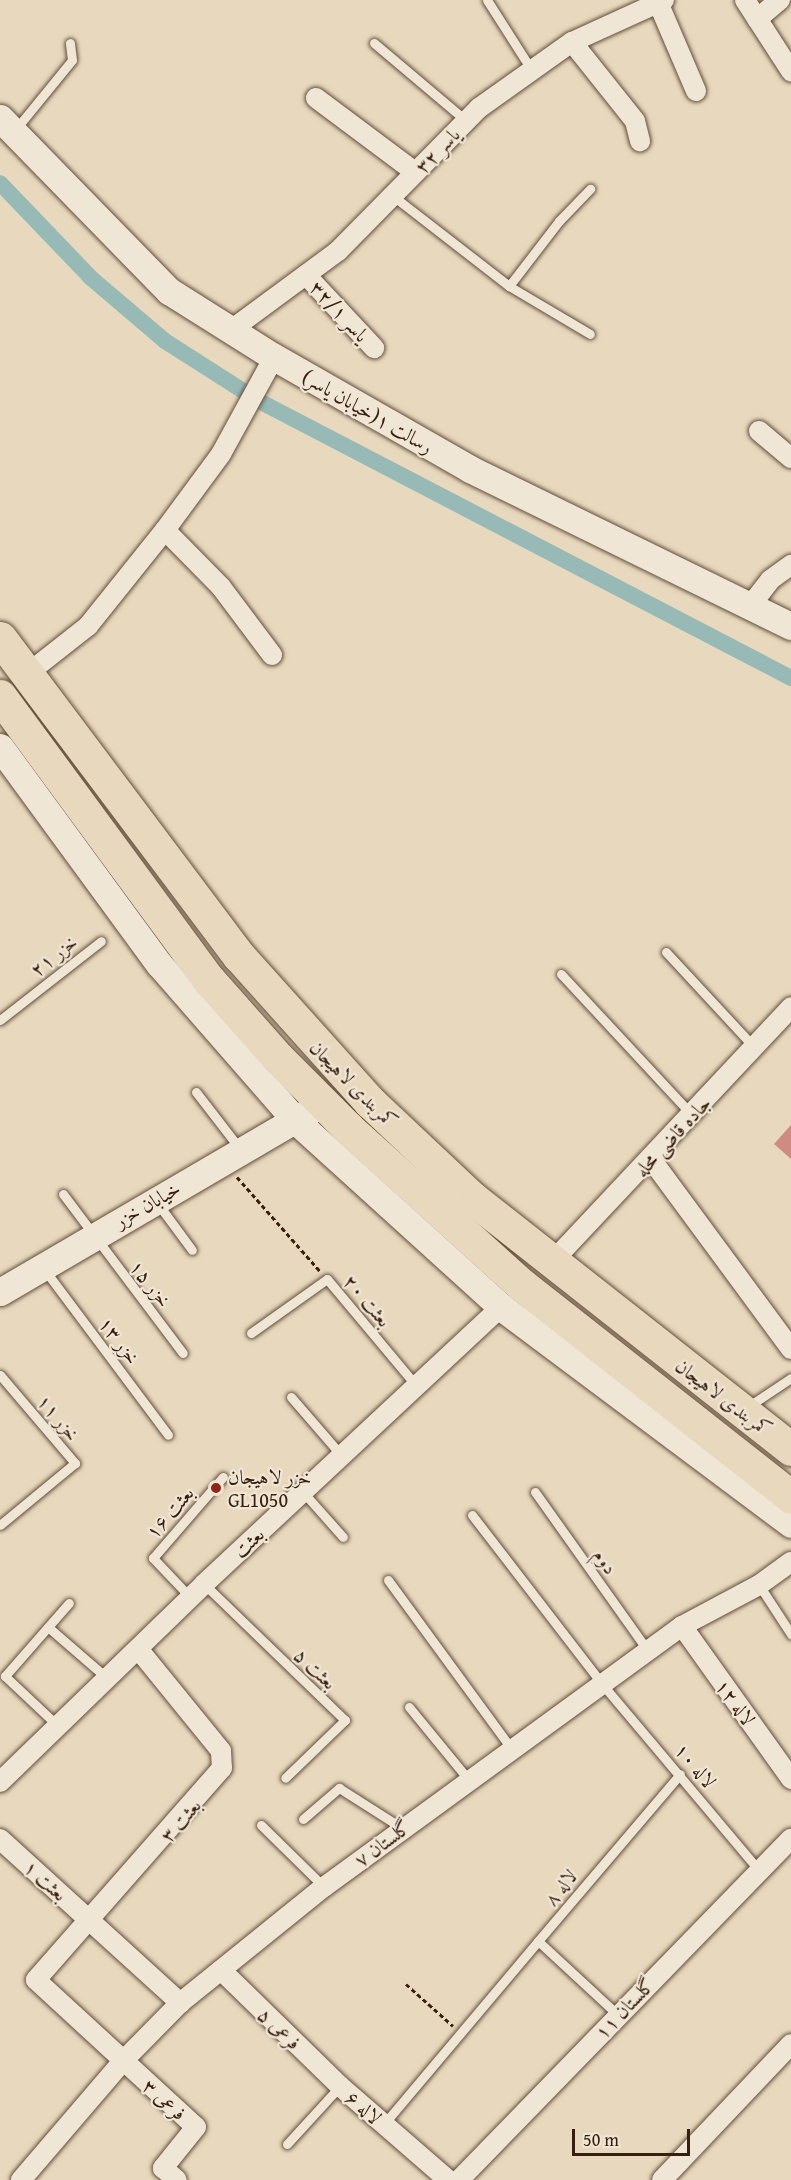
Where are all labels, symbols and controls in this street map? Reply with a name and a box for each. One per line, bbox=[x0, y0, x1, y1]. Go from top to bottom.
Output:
street label: یاسر ۳۲ bbox=[410, 122, 464, 178]
street label: یاسر ۳۲/۱ bbox=[306, 275, 374, 347]
street label: رسالت ۱(خیابان یاسر) bbox=[298, 364, 438, 458]
street label: خزر ۲۱ bbox=[25, 929, 81, 981]
street label: کمربندی لاهیجان bbox=[305, 1035, 403, 1133]
street label: جاده قاضی محله bbox=[629, 1091, 715, 1181]
street label: خیابان خزر bbox=[110, 1176, 184, 1232]
street label: خزر ۱۵ bbox=[125, 1255, 177, 1311]
street label: بعثت ۲۰ bbox=[339, 1269, 397, 1331]
street label: خزر ۱۳ bbox=[94, 1311, 146, 1369]
street label: کمربندی لاهیجان bbox=[671, 1353, 777, 1441]
street label: خزر ۱۱ bbox=[33, 1389, 85, 1445]
place label: خزر لاهیجان GL1050 bbox=[228, 1464, 311, 1511]
street label: بعثت ۱۶ bbox=[140, 1481, 198, 1543]
marker: خزر لاهیجان GL1050 bbox=[209, 1481, 223, 1495]
street label: بعثت bbox=[228, 1522, 268, 1562]
street label: دوم bbox=[589, 1543, 623, 1579]
street label: بعثت ۵ bbox=[290, 1642, 342, 1694]
street label: لاله ۱۲ bbox=[711, 1674, 761, 1730]
street label: لاله ۱۰ bbox=[670, 1738, 722, 1792]
street label: بعثت ۳ bbox=[155, 1793, 205, 1847]
street label: گلستان ۷ bbox=[349, 1814, 415, 1872]
street label: بعثت ۱ bbox=[19, 1854, 73, 1906]
street label: لاله ۸ bbox=[538, 1864, 582, 1910]
street label: گلستان ۱۱ bbox=[589, 1972, 659, 2044]
street label: فرعی ۵ bbox=[254, 2002, 306, 2054]
street label: فرعی ۳ bbox=[138, 2073, 192, 2125]
street label: لاله ۶ bbox=[341, 2085, 387, 2129]
scale bar bbox=[575, 2117, 694, 2155]
text: 50 m bbox=[583, 2126, 619, 2153]

